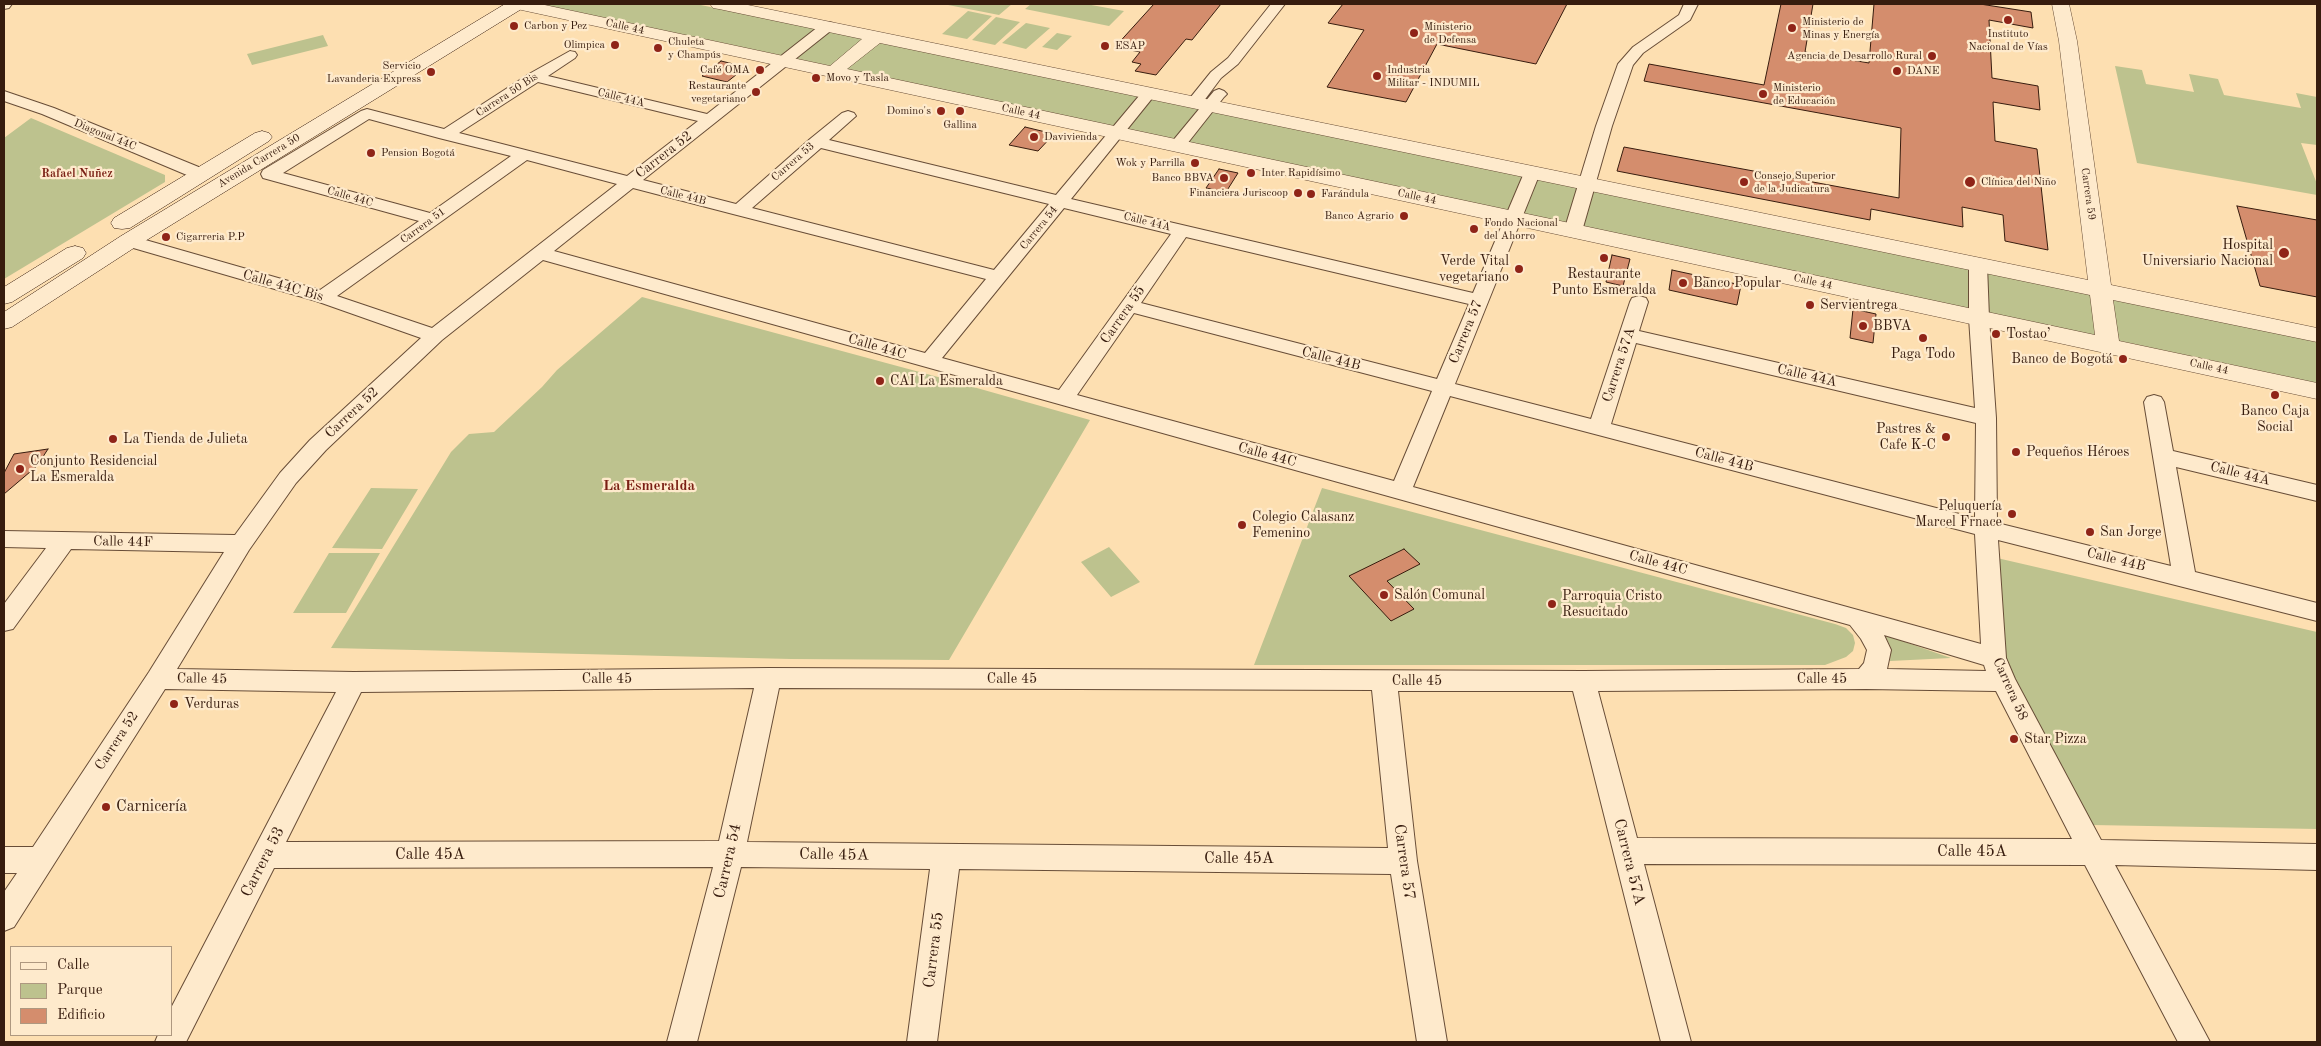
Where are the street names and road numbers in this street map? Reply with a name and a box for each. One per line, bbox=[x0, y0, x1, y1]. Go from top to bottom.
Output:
street label: Calle 44 bbox=[604, 16, 646, 38]
street label: Carrera 50 Bis bbox=[474, 70, 540, 120]
street label: Calle 44A bbox=[596, 86, 646, 110]
street label: Calle 44 bbox=[1000, 101, 1042, 123]
street label: Diagonal 44C bbox=[72, 117, 138, 153]
street label: Carrera 52 bbox=[632, 128, 696, 182]
street label: Avenida Carrera 50 bbox=[215, 131, 303, 191]
street label: Carrera 53 bbox=[769, 140, 817, 184]
street label: Carrera 59 bbox=[2078, 167, 2098, 221]
street label: Calle 44C bbox=[326, 184, 374, 210]
street label: Calle 44B bbox=[658, 184, 708, 208]
street label: Calle 44 bbox=[1396, 186, 1438, 208]
street label: Carrera 54 bbox=[1017, 203, 1061, 253]
street label: Carrera 51 bbox=[398, 205, 448, 247]
street label: Calle 44A bbox=[1122, 210, 1172, 234]
street label: Calle 44C Bis bbox=[241, 266, 325, 306]
street label: Calle 44 bbox=[1792, 271, 1834, 293]
street label: Carrera 55 bbox=[1097, 283, 1149, 347]
street label: Carrera 57 bbox=[1446, 298, 1486, 366]
street label: Carrera 57A bbox=[1599, 325, 1639, 405]
street label: Calle 44C bbox=[846, 331, 908, 363]
street label: Calle 44B bbox=[1300, 344, 1362, 374]
street label: Calle 44 bbox=[2188, 356, 2230, 378]
street label: Calle 44A bbox=[1775, 361, 1839, 391]
street label: Carrera 52 bbox=[322, 384, 382, 442]
street label: Calle 44C bbox=[1236, 439, 1298, 471]
street label: Calle 44B bbox=[1693, 444, 1755, 476]
street label: Calle 44A bbox=[2208, 458, 2272, 490]
street label: Calle 44F bbox=[93, 533, 153, 551]
street label: Calle 44B bbox=[2085, 545, 2147, 575]
street label: Calle 44C bbox=[1627, 547, 1689, 579]
street label: Carrera 58 bbox=[1989, 655, 2031, 723]
street label: Calle 45 bbox=[177, 670, 227, 688]
street label: Calle 45 bbox=[582, 671, 632, 687]
street label: Calle 45 bbox=[987, 671, 1037, 687]
street label: Calle 45 bbox=[1797, 671, 1847, 687]
street label: Calle 45 bbox=[1392, 673, 1442, 689]
street label: Carrera 52 bbox=[92, 708, 142, 774]
street label: Carrera 57A bbox=[1609, 817, 1649, 907]
street label: Carrera 54 bbox=[710, 822, 746, 900]
street label: Carrera 57 bbox=[1389, 823, 1419, 901]
street label: Carrera 53 bbox=[237, 824, 289, 900]
street label: Calle 45A bbox=[1937, 842, 2007, 862]
street label: Calle 45A bbox=[395, 845, 465, 865]
street label: Calle 45A bbox=[799, 845, 869, 865]
street label: Calle 45A bbox=[1204, 849, 1274, 869]
street label: Carrera 55 bbox=[920, 911, 948, 989]

